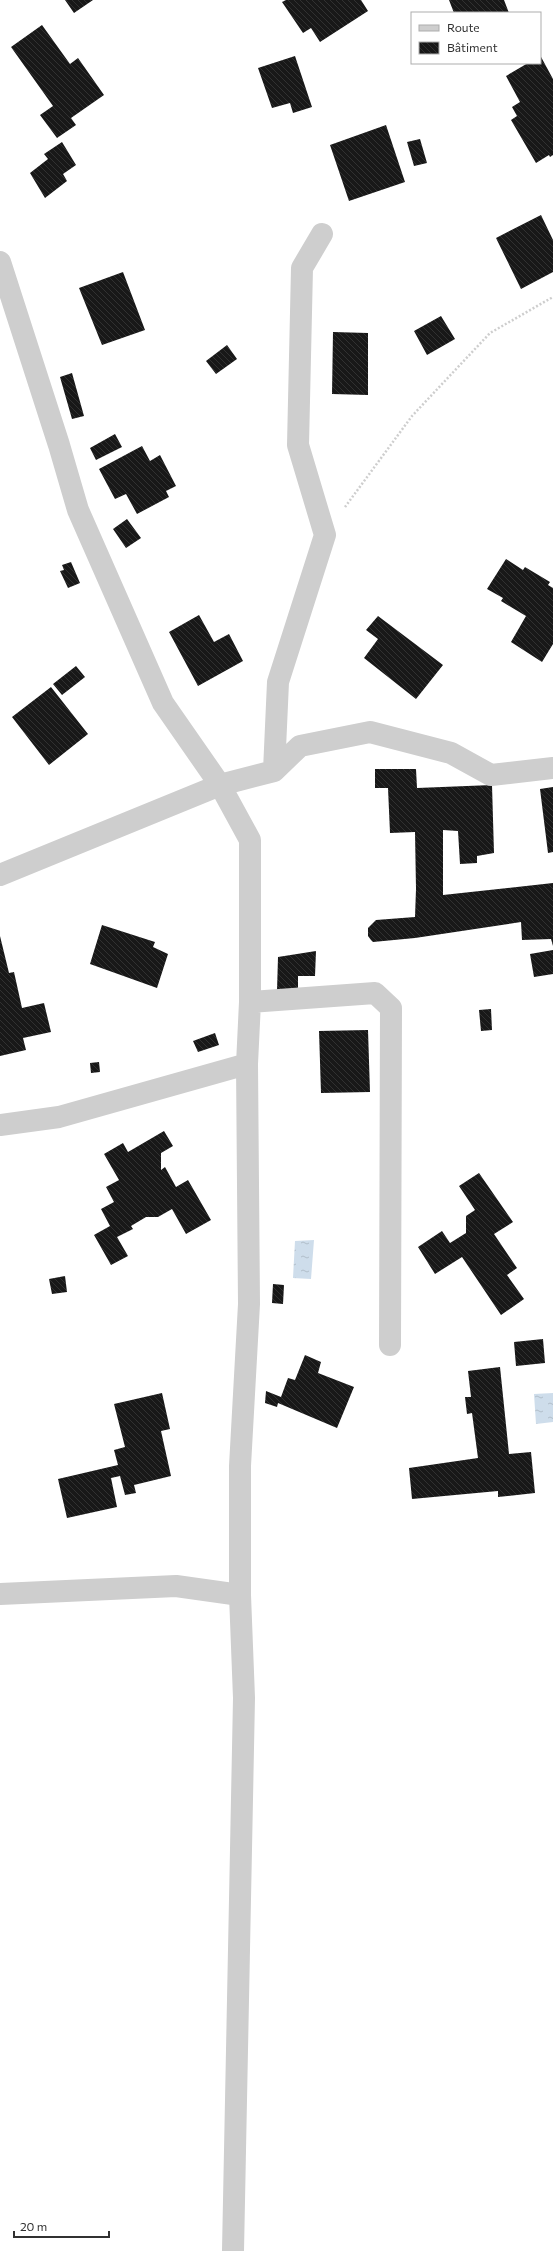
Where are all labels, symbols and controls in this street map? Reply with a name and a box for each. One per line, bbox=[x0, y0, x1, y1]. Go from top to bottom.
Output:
legend bbox=[411, 12, 541, 64]
text: Route bbox=[447, 20, 480, 34]
text: Bâtiment bbox=[447, 40, 498, 54]
scale bar bbox=[14, 2213, 109, 2239]
text: 20 m bbox=[20, 2219, 47, 2233]

